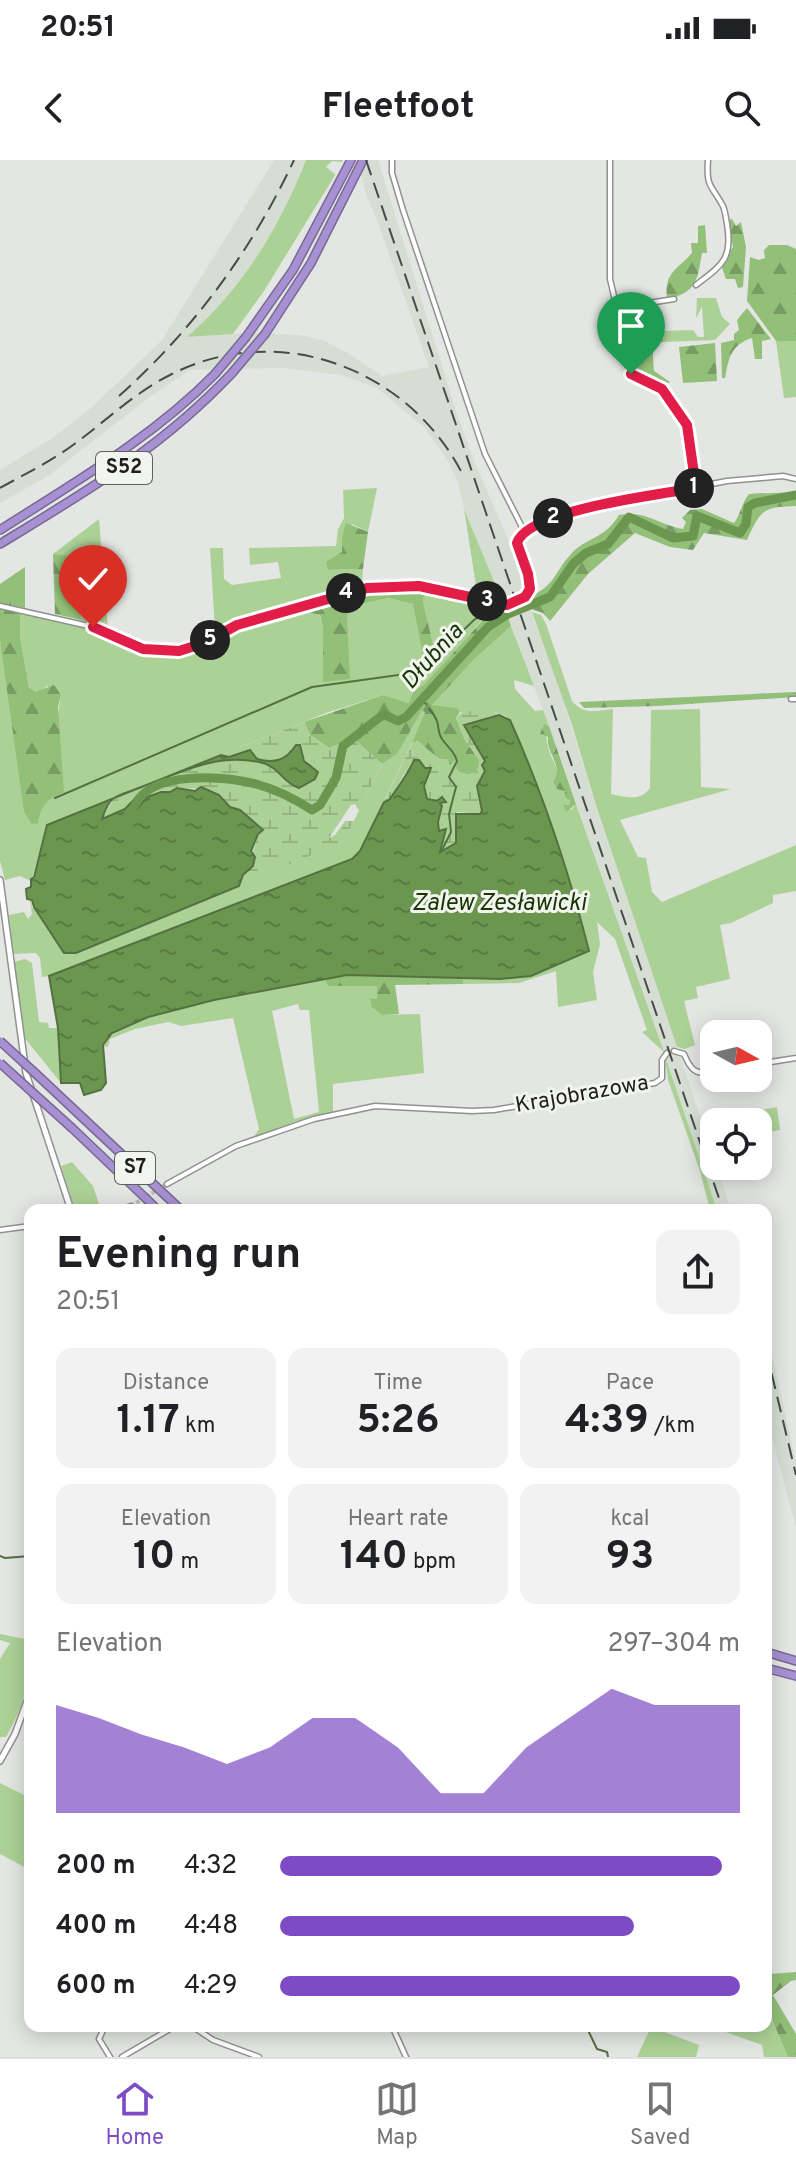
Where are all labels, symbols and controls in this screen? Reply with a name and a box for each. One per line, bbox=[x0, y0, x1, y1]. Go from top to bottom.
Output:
text: 20:51 bbox=[40, 10, 116, 47]
text: Fleetfoot bbox=[322, 85, 474, 131]
icon: back bbox=[32, 86, 76, 130]
icon: search bbox=[720, 86, 764, 130]
pin bbox=[597, 292, 665, 374]
icon: arrive bbox=[609, 304, 653, 348]
road number: S52 bbox=[96, 452, 152, 484]
pin: 1 bbox=[674, 468, 714, 508]
text: 1 bbox=[690, 474, 698, 501]
pin: 2 bbox=[533, 498, 573, 538]
text: 2 bbox=[546, 504, 560, 531]
pin bbox=[59, 545, 127, 627]
icon: check bbox=[71, 557, 115, 601]
pin: 4 bbox=[326, 573, 366, 613]
text: 4 bbox=[339, 579, 353, 606]
pin: 3 bbox=[467, 581, 507, 621]
text: 3 bbox=[480, 587, 494, 614]
water label: Dłubnia bbox=[395, 617, 471, 696]
pin: 5 bbox=[190, 620, 230, 660]
text: 5 bbox=[203, 626, 217, 653]
water label: Zalew Zesławicki bbox=[412, 889, 587, 919]
north arrow bbox=[700, 1020, 772, 1092]
map controls bbox=[700, 1020, 772, 1180]
street label: Krajobrazowa bbox=[513, 1070, 651, 1120]
button: locate bbox=[700, 1108, 772, 1180]
road number: S7 bbox=[115, 1152, 155, 1184]
text: Evening run bbox=[56, 1228, 301, 1284]
button: share bbox=[656, 1230, 740, 1314]
text: 20:51 bbox=[56, 1286, 120, 1319]
text: Distance bbox=[123, 1370, 209, 1397]
text: Time bbox=[373, 1370, 423, 1397]
text: Pace bbox=[606, 1370, 654, 1397]
text: 1.17 bbox=[117, 1397, 180, 1447]
text: 5:26 bbox=[356, 1397, 440, 1447]
text: 4:39 bbox=[565, 1397, 649, 1447]
text: km bbox=[180, 1413, 215, 1440]
text: /km bbox=[649, 1413, 695, 1440]
text: Elevation bbox=[121, 1506, 211, 1533]
text: Heart rate bbox=[348, 1506, 448, 1533]
text: kcal bbox=[610, 1506, 650, 1533]
text: 10 bbox=[133, 1533, 175, 1583]
text: 140 bbox=[340, 1533, 408, 1583]
text: 93 bbox=[606, 1533, 654, 1583]
text: m bbox=[175, 1549, 199, 1576]
text: bpm bbox=[408, 1549, 456, 1576]
text: Elevation bbox=[56, 1628, 163, 1661]
text: 297–304 m bbox=[607, 1628, 740, 1661]
text: 200 m bbox=[56, 1850, 135, 1883]
text: 4:32 bbox=[184, 1850, 237, 1883]
text: 400 m bbox=[56, 1910, 136, 1943]
text: 4:48 bbox=[184, 1910, 238, 1943]
text: 600 m bbox=[56, 1970, 136, 2003]
text: 4:29 bbox=[184, 1970, 237, 2003]
tab: Home bbox=[106, 2077, 164, 2152]
tab: Map bbox=[375, 2077, 419, 2152]
tab: Saved bbox=[630, 2077, 690, 2152]

